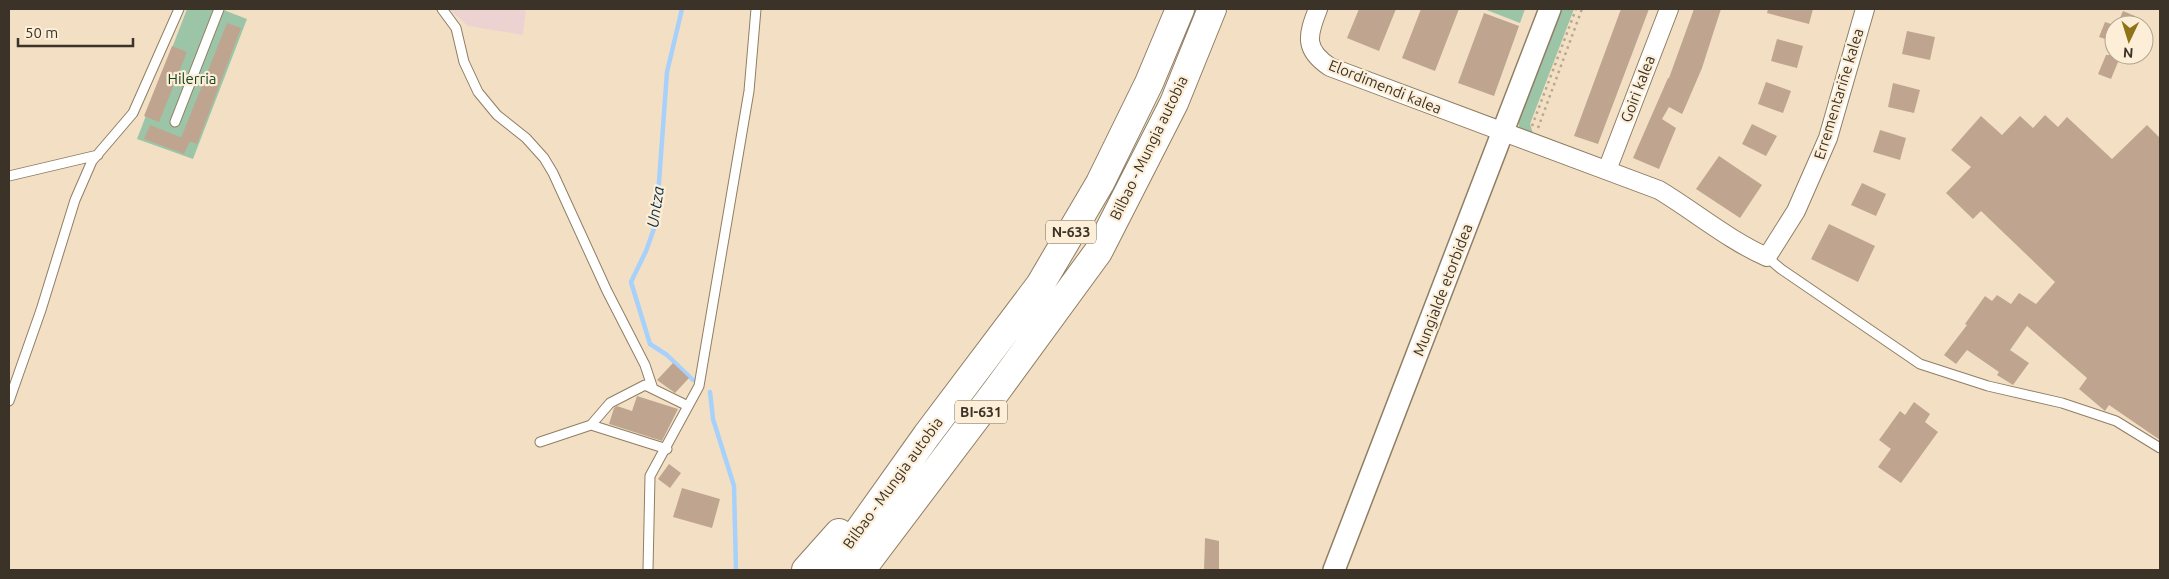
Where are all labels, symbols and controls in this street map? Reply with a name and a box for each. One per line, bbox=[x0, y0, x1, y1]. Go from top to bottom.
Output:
scale bar bbox=[18, 15, 132, 47]
north arrow bbox=[2104, 15, 2154, 65]
text: 50 m bbox=[25, 24, 58, 41]
street label: Errementariñe kalea bbox=[1810, 26, 1867, 161]
text: N bbox=[2122, 45, 2134, 61]
street label: Goiri kalea bbox=[1617, 53, 1658, 125]
street label: Elordimendi kalea bbox=[1326, 56, 1444, 117]
park label: Hilerria bbox=[167, 70, 217, 87]
street label: Bilbao - Mungia autobia bbox=[1106, 73, 1191, 223]
water label: Untza bbox=[643, 185, 667, 229]
road number: N-633 bbox=[1046, 220, 1096, 243]
street label: Mungialde etorbidea bbox=[1409, 221, 1476, 358]
road number: BI-631 bbox=[955, 401, 1007, 424]
street label: Bilbao - Mungia autobia bbox=[839, 414, 946, 552]

